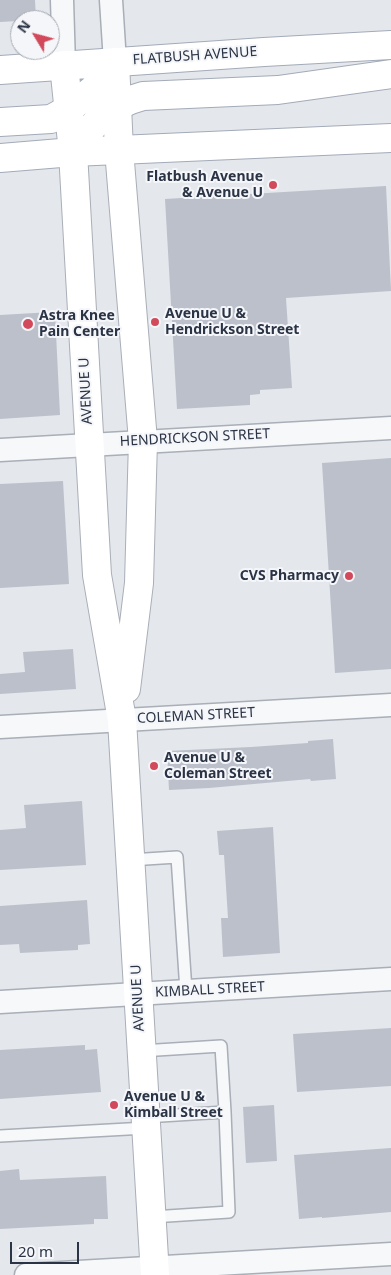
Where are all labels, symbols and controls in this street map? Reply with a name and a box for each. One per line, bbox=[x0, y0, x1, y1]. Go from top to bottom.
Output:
north arrow bbox=[10, 10, 60, 60]
text: N bbox=[12, 16, 34, 37]
street label: FLATBUSH AVENUE bbox=[132, 43, 258, 69]
place label: Flatbush Avenue & Avenue U bbox=[146, 169, 263, 202]
marker: Flatbush Avenue & Avenue U bbox=[267, 179, 279, 191]
place label: Avenue U & Hendrickson Street bbox=[165, 306, 299, 338]
place label: Astra Knee Pain Center bbox=[39, 308, 120, 341]
marker: Avenue U & Hendrickson Street bbox=[149, 316, 161, 328]
marker: Astra Knee Pain Center bbox=[21, 317, 35, 331]
street label: AVENUE U bbox=[76, 357, 96, 425]
street label: HENDRICKSON STREET bbox=[119, 426, 271, 450]
place label: CVS Pharmacy bbox=[240, 568, 339, 584]
marker: CVS Pharmacy bbox=[343, 570, 355, 582]
street label: COLEMAN STREET bbox=[137, 705, 255, 727]
place label: Avenue U & Coleman Street bbox=[164, 750, 272, 782]
marker: Avenue U & Coleman Street bbox=[148, 760, 160, 772]
street label: AVENUE U bbox=[128, 964, 148, 1032]
street label: KIMBALL STREET bbox=[155, 979, 265, 1001]
place label: Avenue U & Kimball Street bbox=[124, 1089, 223, 1122]
marker: Avenue U & Kimball Street bbox=[108, 1099, 120, 1111]
scale bar bbox=[12, 1232, 81, 1264]
text: 20 m bbox=[18, 1241, 53, 1261]

